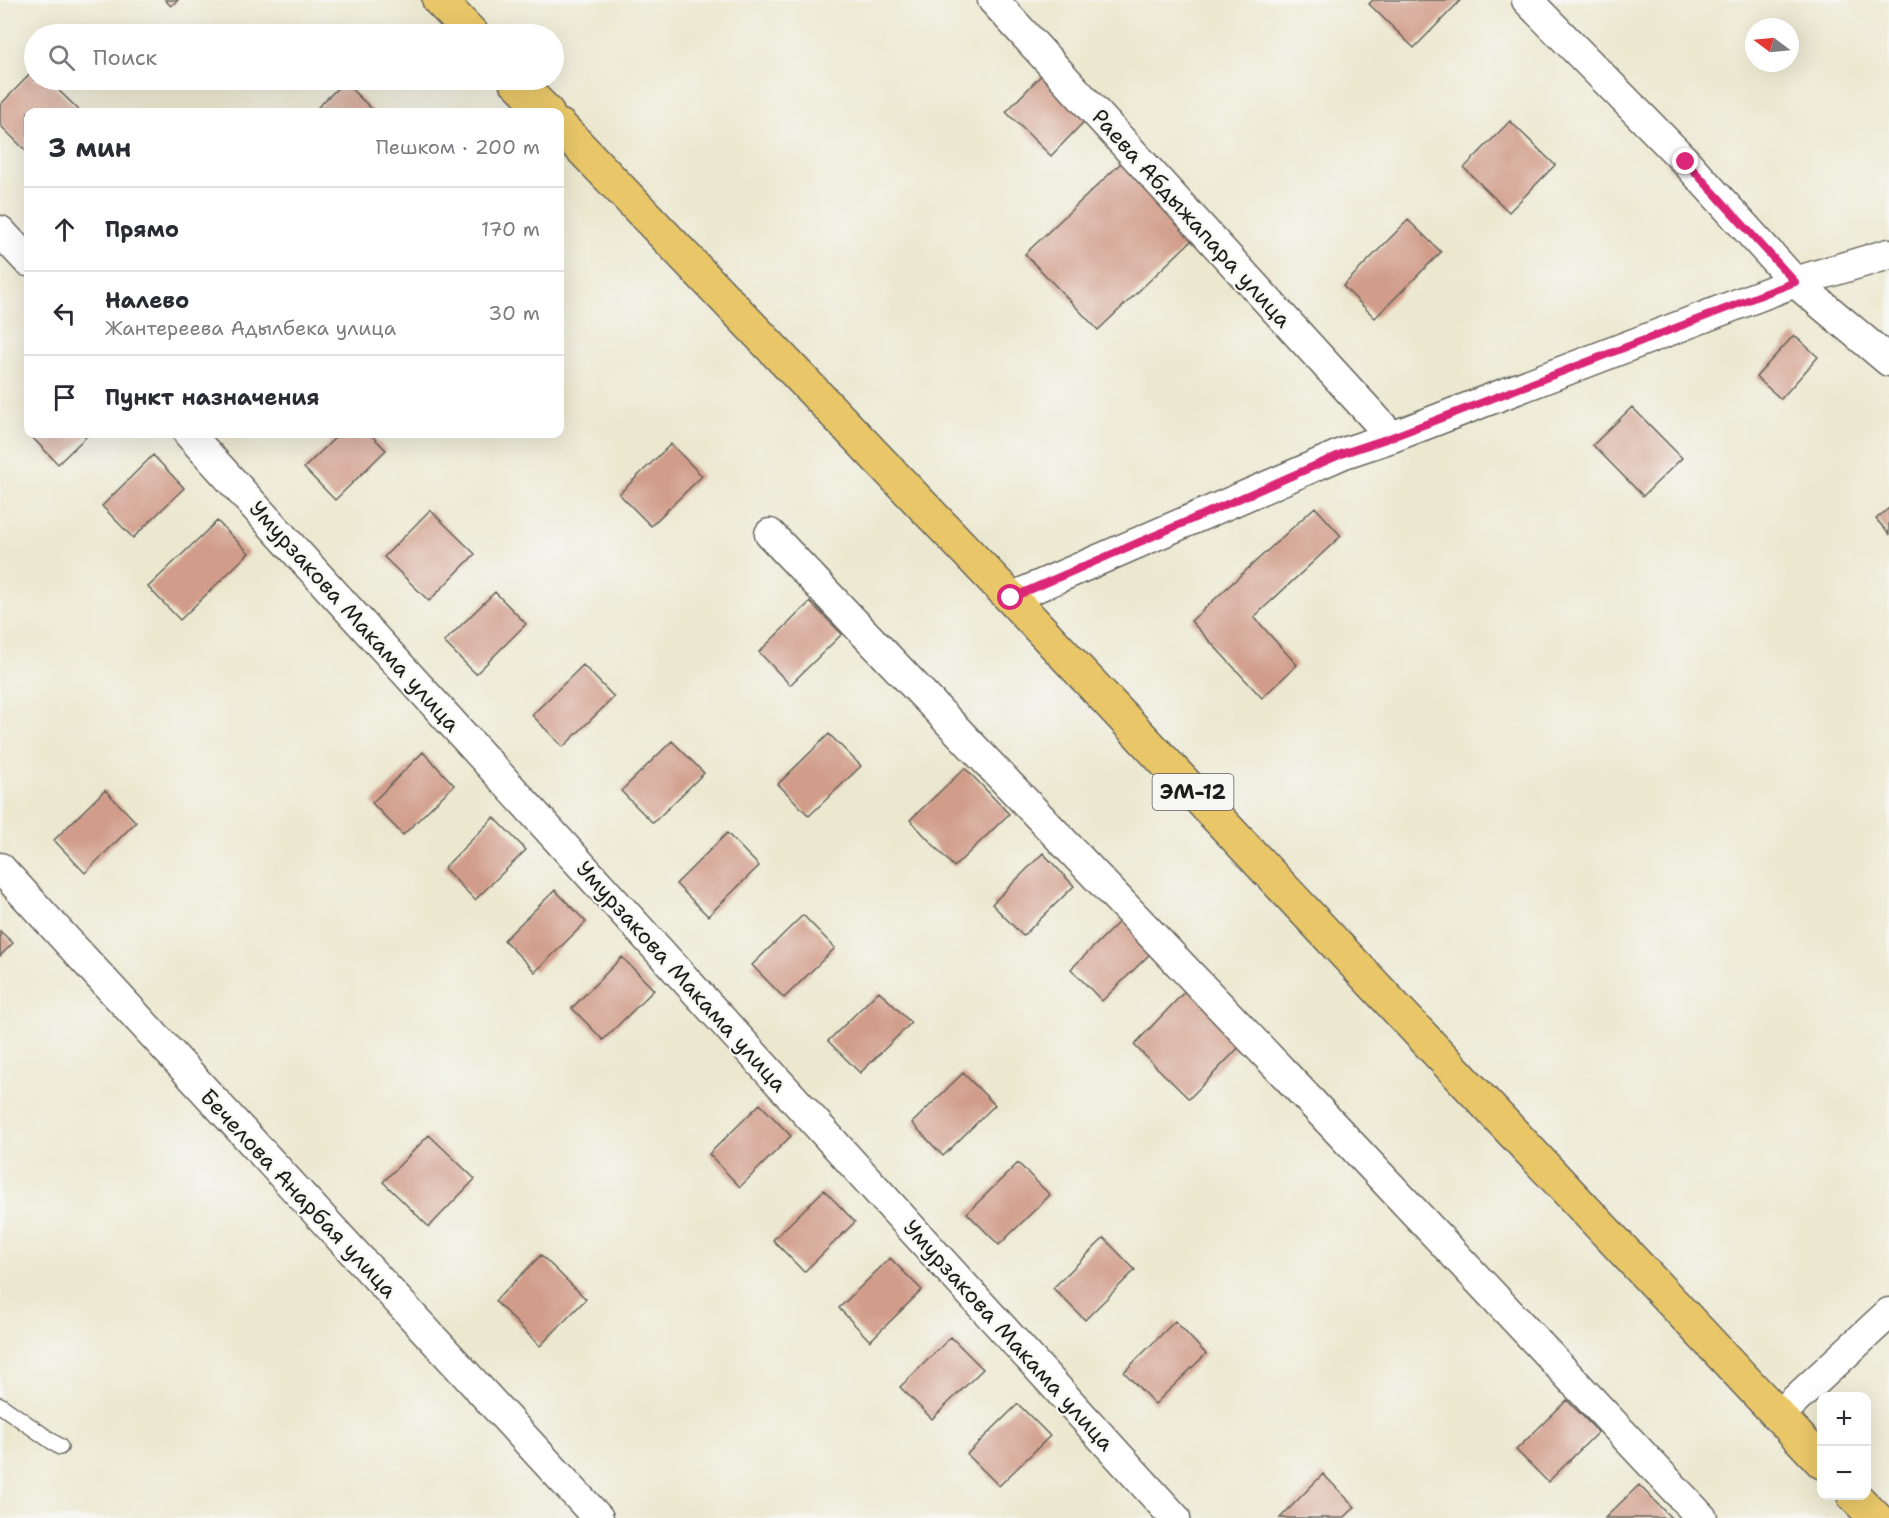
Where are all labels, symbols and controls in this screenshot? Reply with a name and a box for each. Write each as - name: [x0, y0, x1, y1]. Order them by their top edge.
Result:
- north arrow: [1745, 18, 1799, 72]
- search box: [24, 24, 564, 90]
- icon: search: [45, 41, 78, 74]
- text: Поиск: [93, 43, 157, 72]
- street label: Раева Абдыжапара улица: [1086, 103, 1298, 334]
- text: 3 мин: [48, 130, 131, 165]
- text: Пешком · 200 m: [376, 134, 540, 160]
- route end: [1672, 148, 1698, 174]
- icon: ahead: [48, 213, 81, 246]
- text: Прямо: [105, 215, 179, 244]
- text: 170 m: [481, 216, 540, 242]
- text: Налево: [105, 286, 189, 315]
- icon: left: [48, 297, 81, 330]
- text: 30 m: [488, 300, 540, 326]
- text: Жантереева Адылбека улица: [105, 315, 396, 341]
- icon: arrive: [48, 381, 81, 414]
- text: Пункт назначения: [105, 383, 319, 412]
- street label: Умурзакова Макама улица: [243, 494, 467, 738]
- route start: [997, 584, 1023, 610]
- road number: ЭМ-12: [1152, 774, 1234, 810]
- street label: Умурзакова Макама улица: [570, 854, 794, 1098]
- street label: Бечелова Анарбая улица: [194, 1082, 404, 1305]
- street label: Умурзакова Макама улица: [897, 1213, 1121, 1457]
- map controls: [1817, 1392, 1871, 1500]
- button: +: [1817, 1392, 1871, 1446]
- button: −: [1817, 1446, 1871, 1500]

